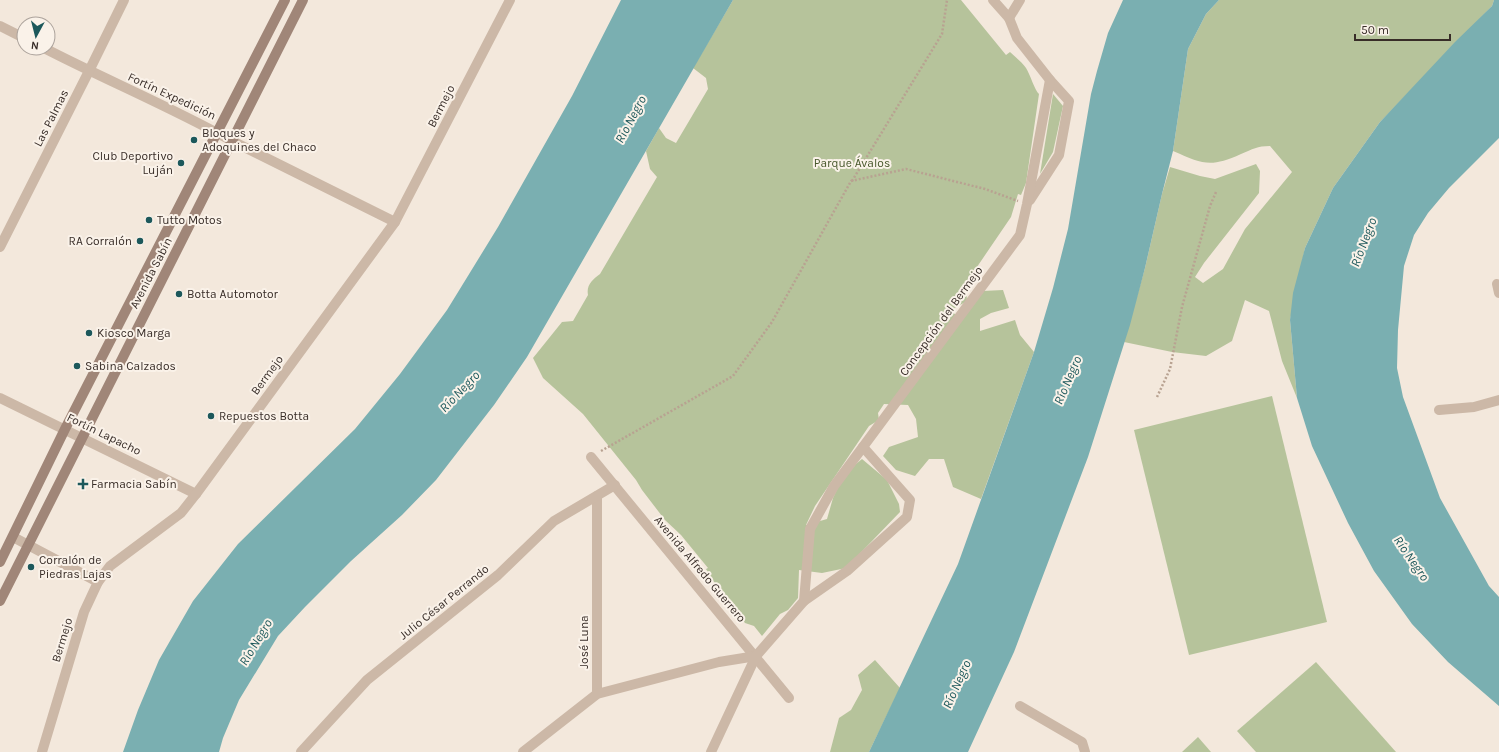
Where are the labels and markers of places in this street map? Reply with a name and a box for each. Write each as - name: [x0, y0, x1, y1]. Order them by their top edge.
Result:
- place label: Bloques y Adoquines del Chaco: [202, 126, 316, 154]
- marker: Bloques y Adoquines del Chaco: [189, 135, 199, 145]
- place label: Club Deportivo Luján: [92, 149, 173, 177]
- marker: Club Deportivo Luján: [176, 158, 186, 168]
- place label: Tutto Motos: [157, 213, 222, 227]
- marker: Tutto Motos: [144, 215, 154, 225]
- place label: RA Corralón: [69, 234, 132, 248]
- marker: RA Corralón: [135, 236, 145, 246]
- place label: Botta Automotor: [187, 287, 279, 301]
- marker: Botta Automotor: [174, 289, 184, 299]
- place label: Kiosco Marga: [97, 326, 171, 340]
- marker: Kiosco Marga: [84, 328, 94, 338]
- place label: Sabina Calzados: [85, 359, 176, 373]
- marker: Sabina Calzados: [72, 361, 82, 371]
- place label: Repuestos Botta: [219, 409, 309, 423]
- marker: Repuestos Botta: [206, 411, 216, 421]
- place label: Farmacia Sabín: [91, 477, 177, 491]
- marker: Farmacia Sabín: [78, 479, 88, 489]
- place label: Corralón de Piedras Lajas: [39, 553, 111, 581]
- marker: Corralón de Piedras Lajas: [26, 562, 36, 572]

